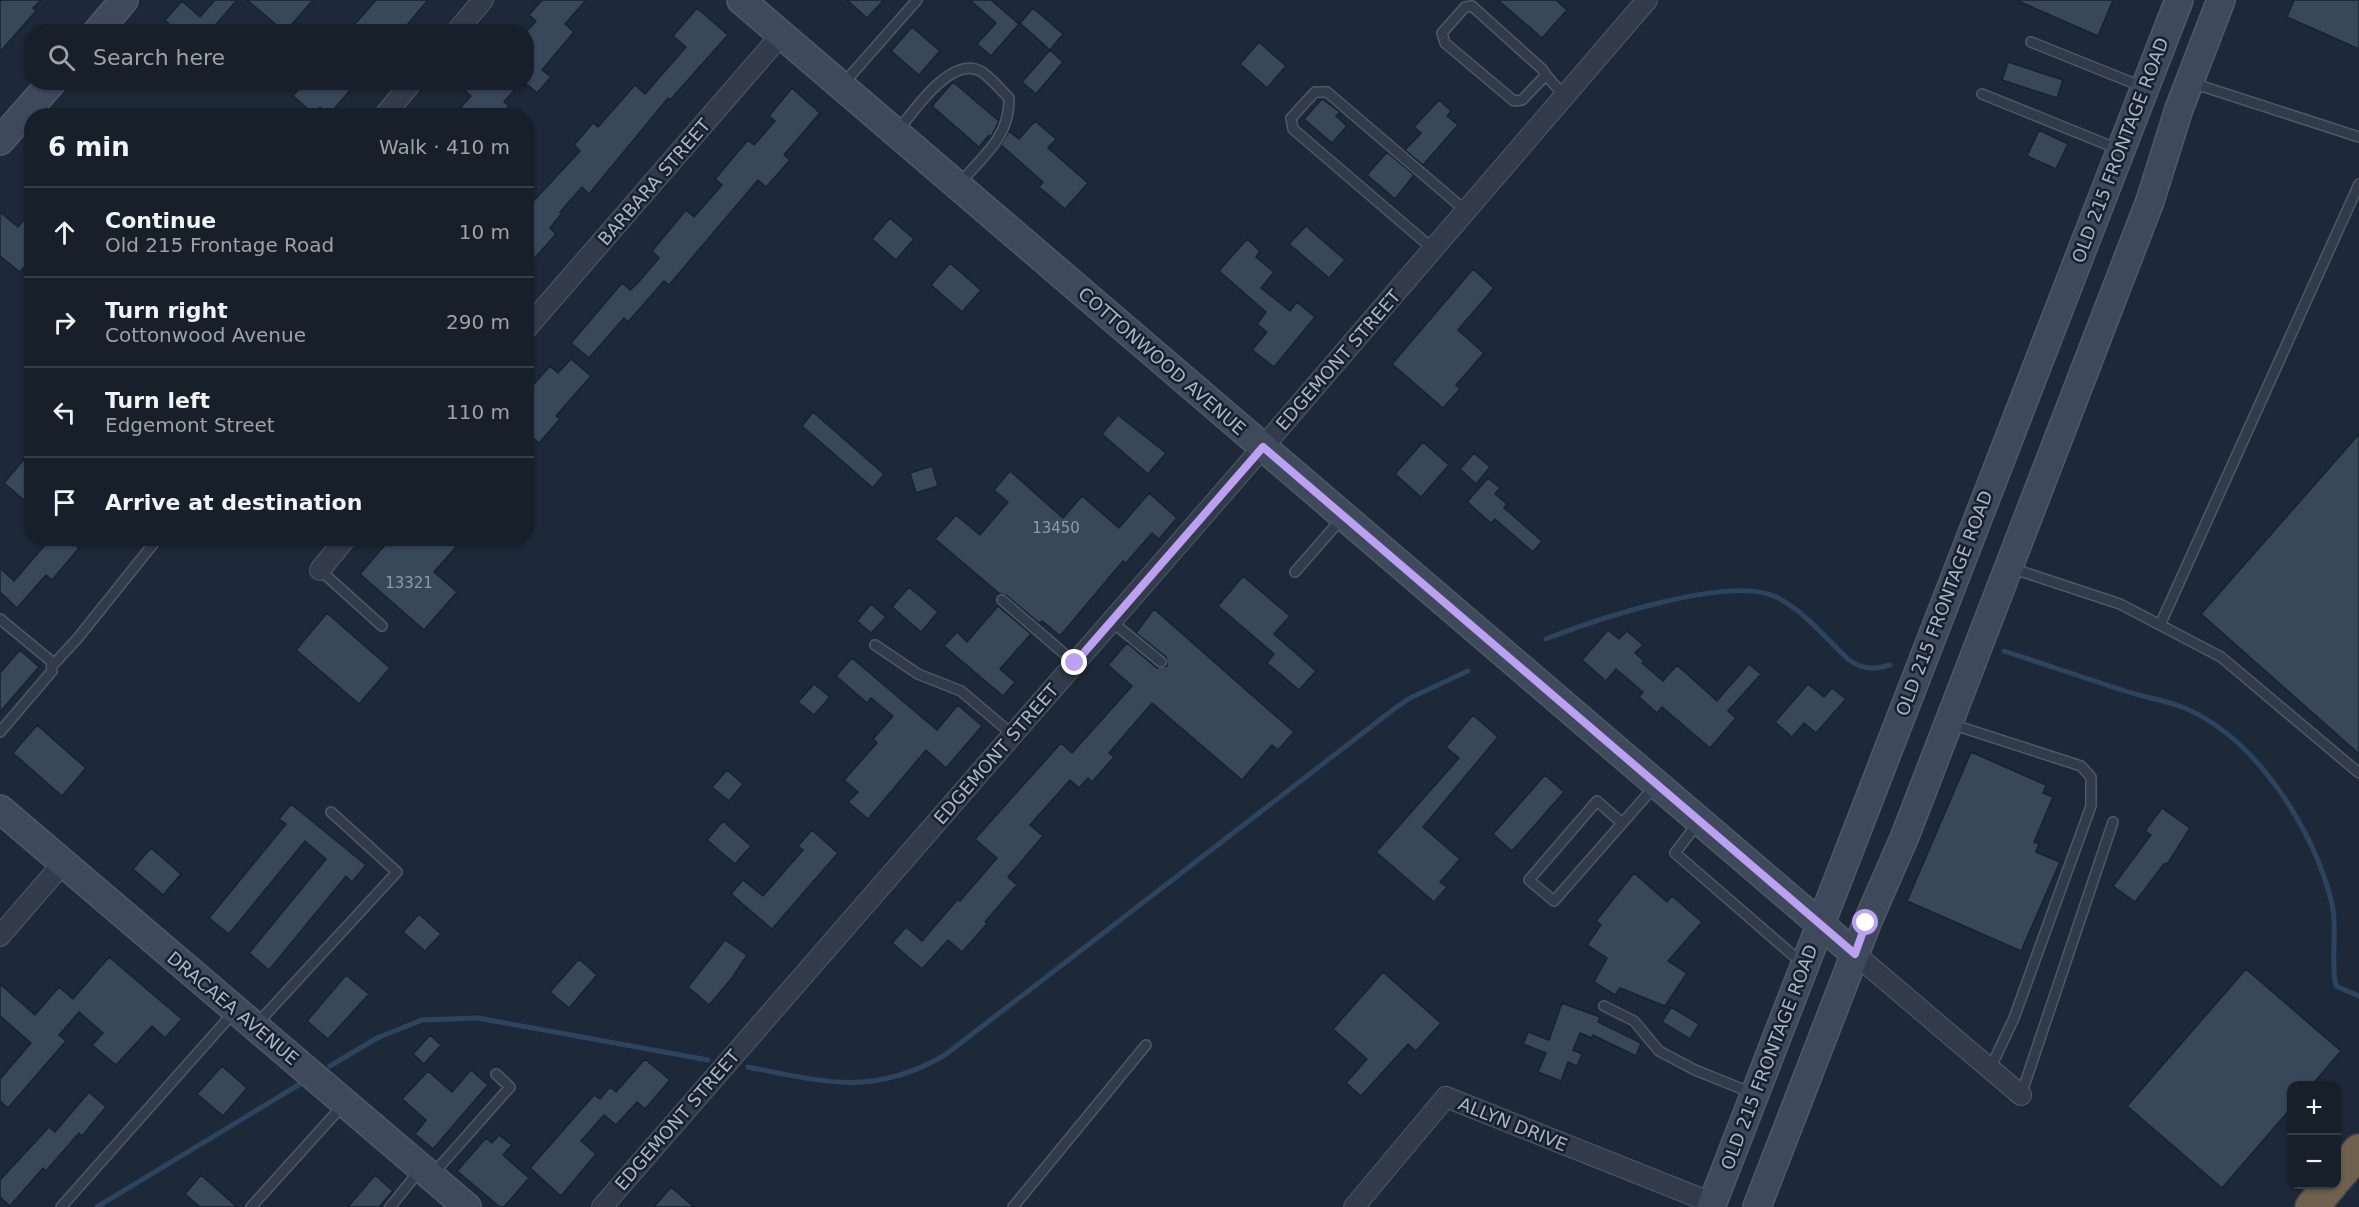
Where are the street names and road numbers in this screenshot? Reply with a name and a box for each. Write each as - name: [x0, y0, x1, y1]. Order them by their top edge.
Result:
- street label: OLD 215 FRONTAGE ROAD: [2067, 34, 2173, 266]
- street label: BARBARA STREET: [593, 114, 715, 249]
- street label: COTTONWOOD AVENUE: [1074, 283, 1250, 439]
- street label: EDGEMONT STREET: [1271, 285, 1405, 434]
- street label: OLD 215 FRONTAGE ROAD: [1891, 487, 1997, 719]
- street label: EDGEMONT STREET: [929, 679, 1063, 828]
- street label: OLD 215 FRONTAGE ROAD: [1716, 941, 1822, 1173]
- street label: DRACAEA AVENUE: [163, 947, 303, 1069]
- street label: EDGEMONT STREET: [610, 1045, 744, 1194]
- street label: ALLYN DRIVE: [1456, 1093, 1570, 1155]

